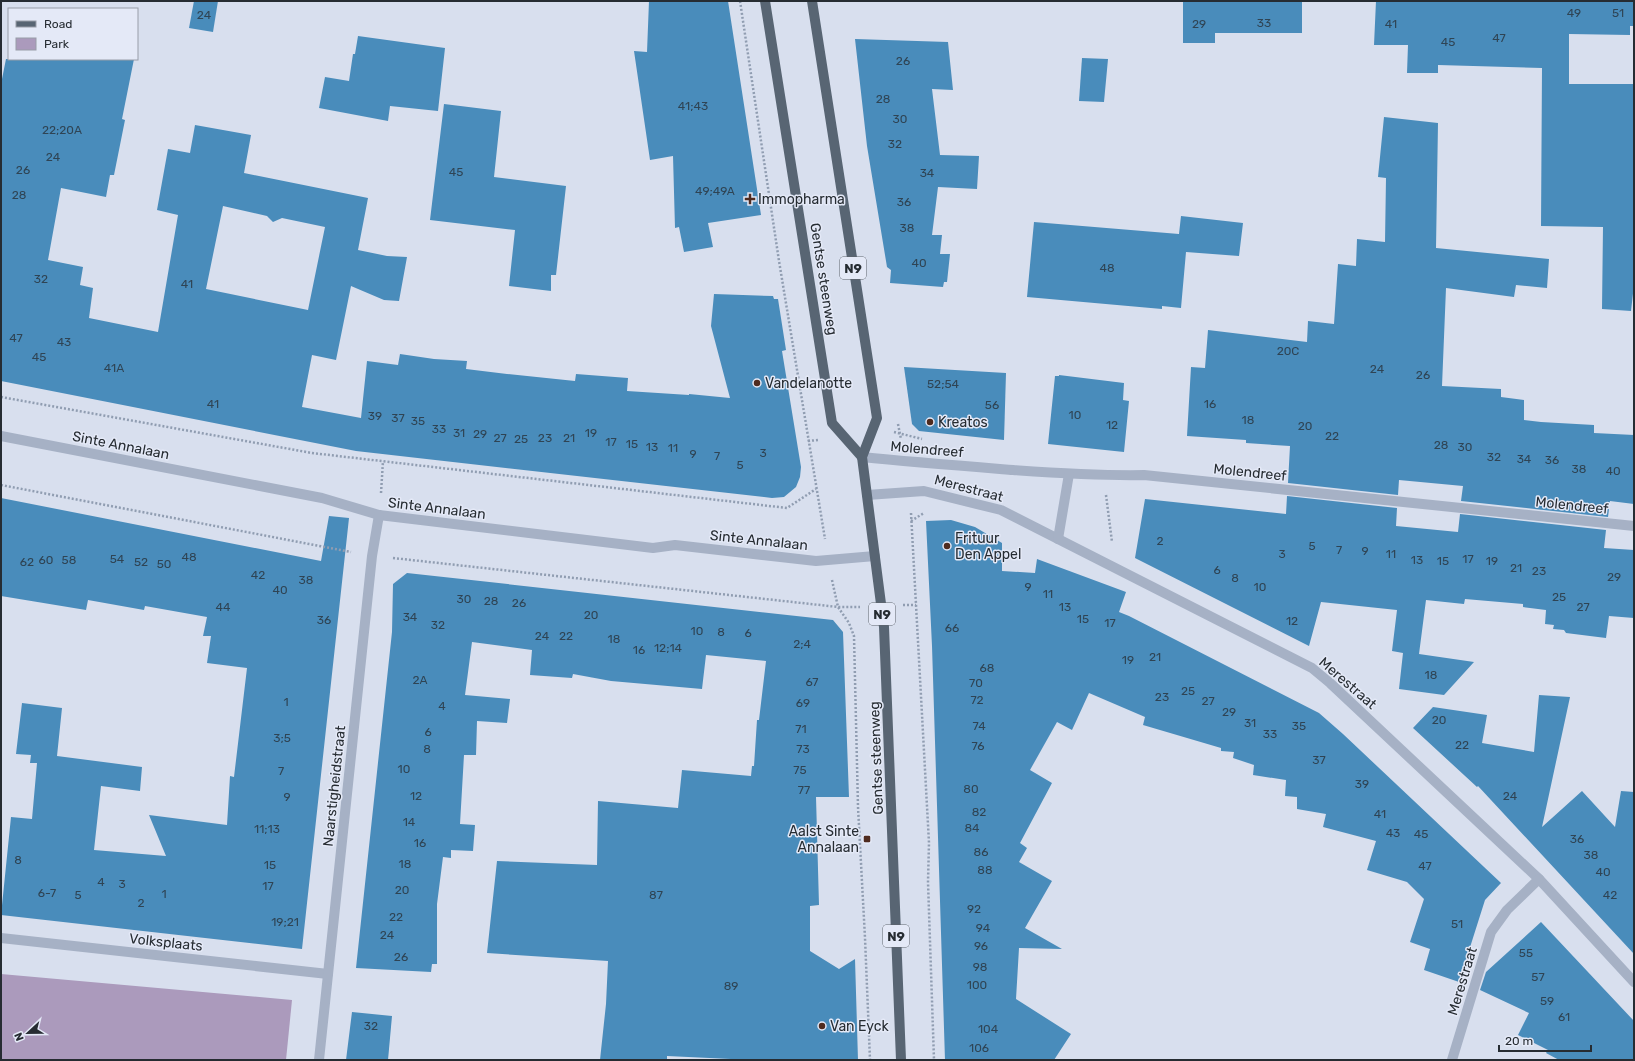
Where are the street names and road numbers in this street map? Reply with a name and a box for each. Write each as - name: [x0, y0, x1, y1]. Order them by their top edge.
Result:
- street label: Gentse steenweg: [806, 222, 841, 336]
- road number: N9: [840, 257, 866, 279]
- street label: Sinte Annalaan: [71, 428, 171, 463]
- street label: Molendreef: [890, 438, 965, 461]
- street label: Molendreef: [1213, 460, 1288, 485]
- street label: Merestraat: [933, 471, 1006, 506]
- street label: Molendreef: [1535, 493, 1610, 518]
- street label: Sinte Annalaan: [387, 494, 487, 523]
- street label: Sinte Annalaan: [709, 527, 809, 554]
- road number: N9: [869, 603, 895, 625]
- street label: Merestraat: [1315, 654, 1380, 713]
- street label: Gentse steenweg: [866, 701, 887, 815]
- street label: Naarstigheidstraat: [320, 724, 349, 847]
- road number: N9: [883, 925, 909, 947]
- street label: Volksplaats: [128, 930, 204, 955]
- street label: Merestraat: [1444, 944, 1481, 1017]

